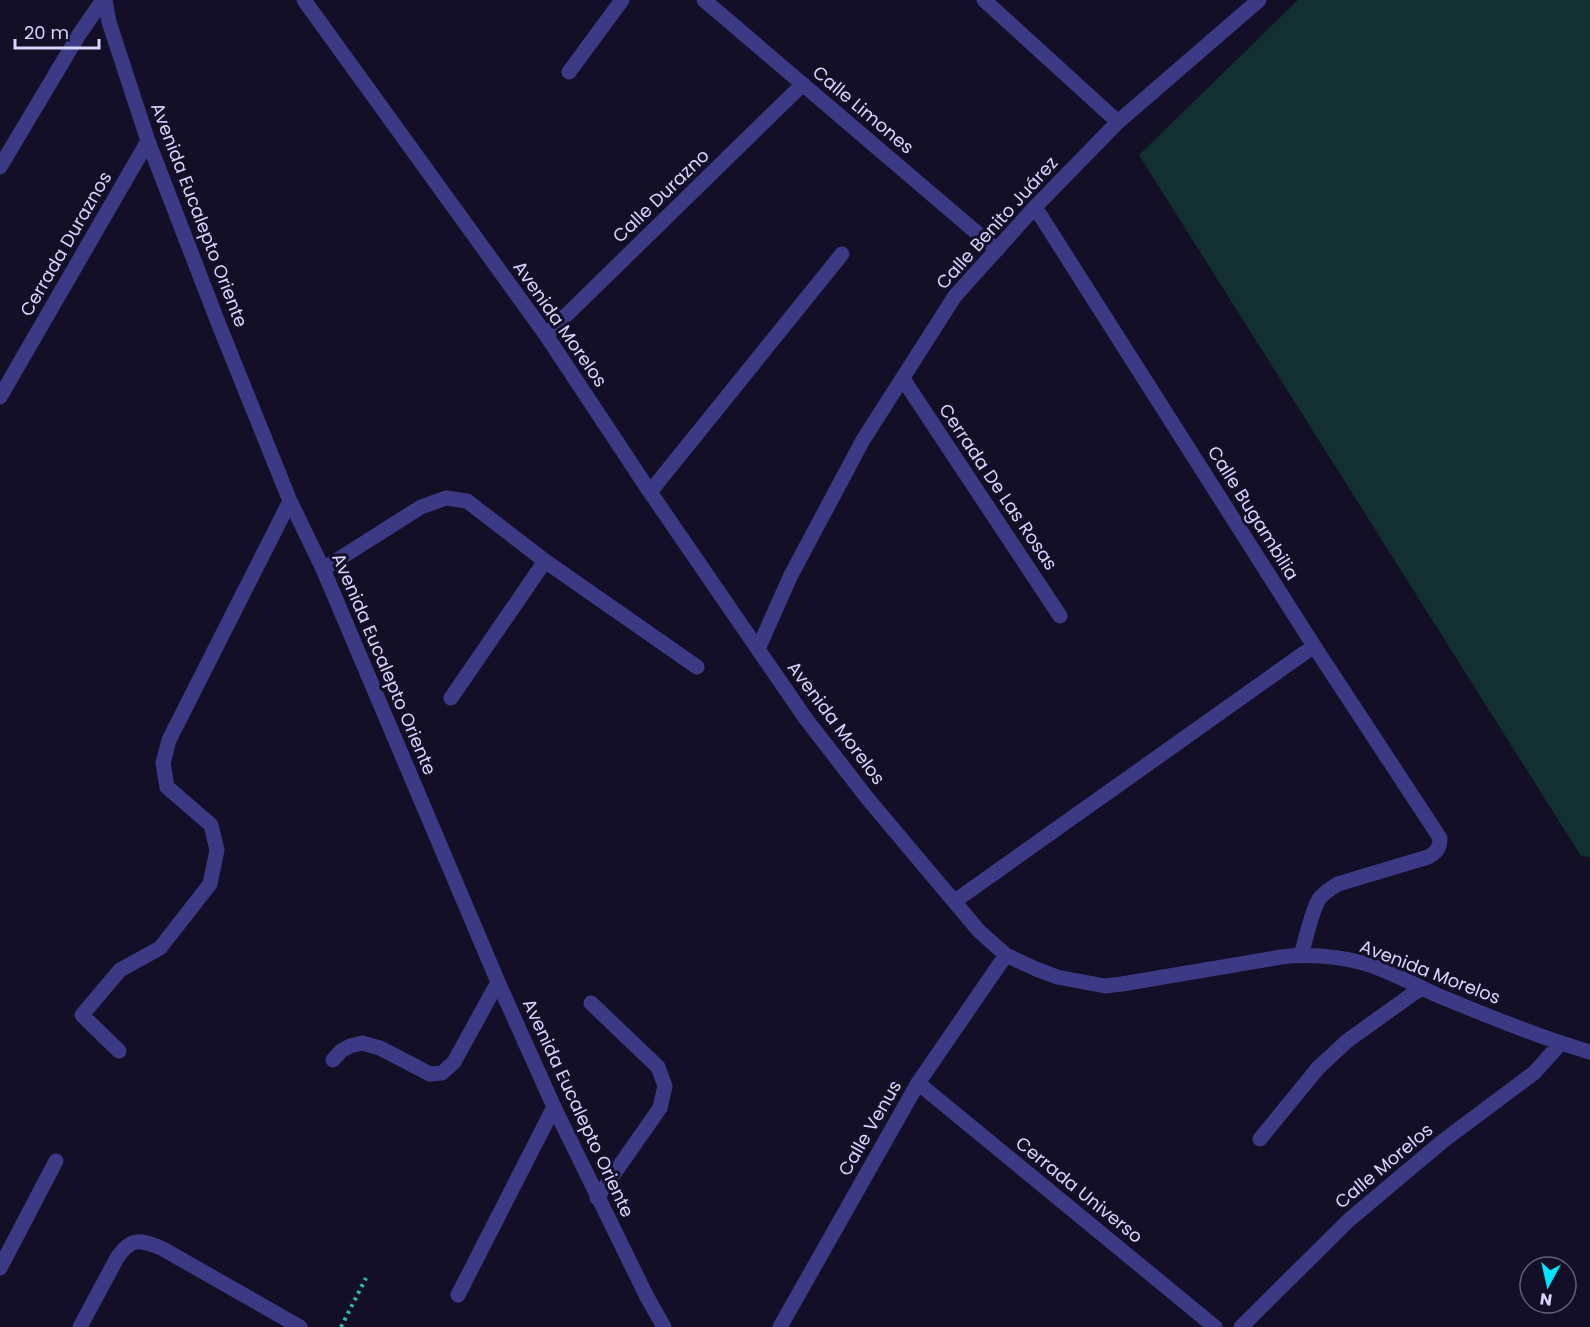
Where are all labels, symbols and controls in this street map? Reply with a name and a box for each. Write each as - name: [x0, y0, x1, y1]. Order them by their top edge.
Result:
- scale bar: [15, 12, 99, 50]
- text: 20 m: [24, 20, 69, 45]
- street label: Calle Limones: [807, 60, 919, 159]
- street label: Avenida Eucalepto Oriente: [145, 99, 254, 331]
- street label: Calle Durazno: [607, 143, 714, 248]
- street label: Calle Benito Juárez: [930, 151, 1063, 295]
- street label: Cerrada Duraznos: [14, 167, 117, 321]
- street label: Avenida Morelos: [508, 256, 613, 392]
- street label: Cerrada De Las Rosas: [933, 398, 1064, 575]
- street label: Calle Bugambilia: [1202, 441, 1305, 585]
- street label: Avenida Eucalepto Oriente: [326, 549, 443, 779]
- street label: Avenida Morelos: [782, 656, 891, 790]
- street label: Avenida Morelos: [1356, 933, 1504, 1010]
- street label: Avenida Eucalepto Oriente: [517, 994, 640, 1221]
- street label: Calle Venus: [832, 1075, 907, 1180]
- street label: Calle Morelos: [1329, 1117, 1438, 1214]
- street label: Cerrada Universo: [1011, 1131, 1148, 1249]
- north arrow: [1518, 1255, 1578, 1315]
- text: N: [1538, 1287, 1554, 1312]

